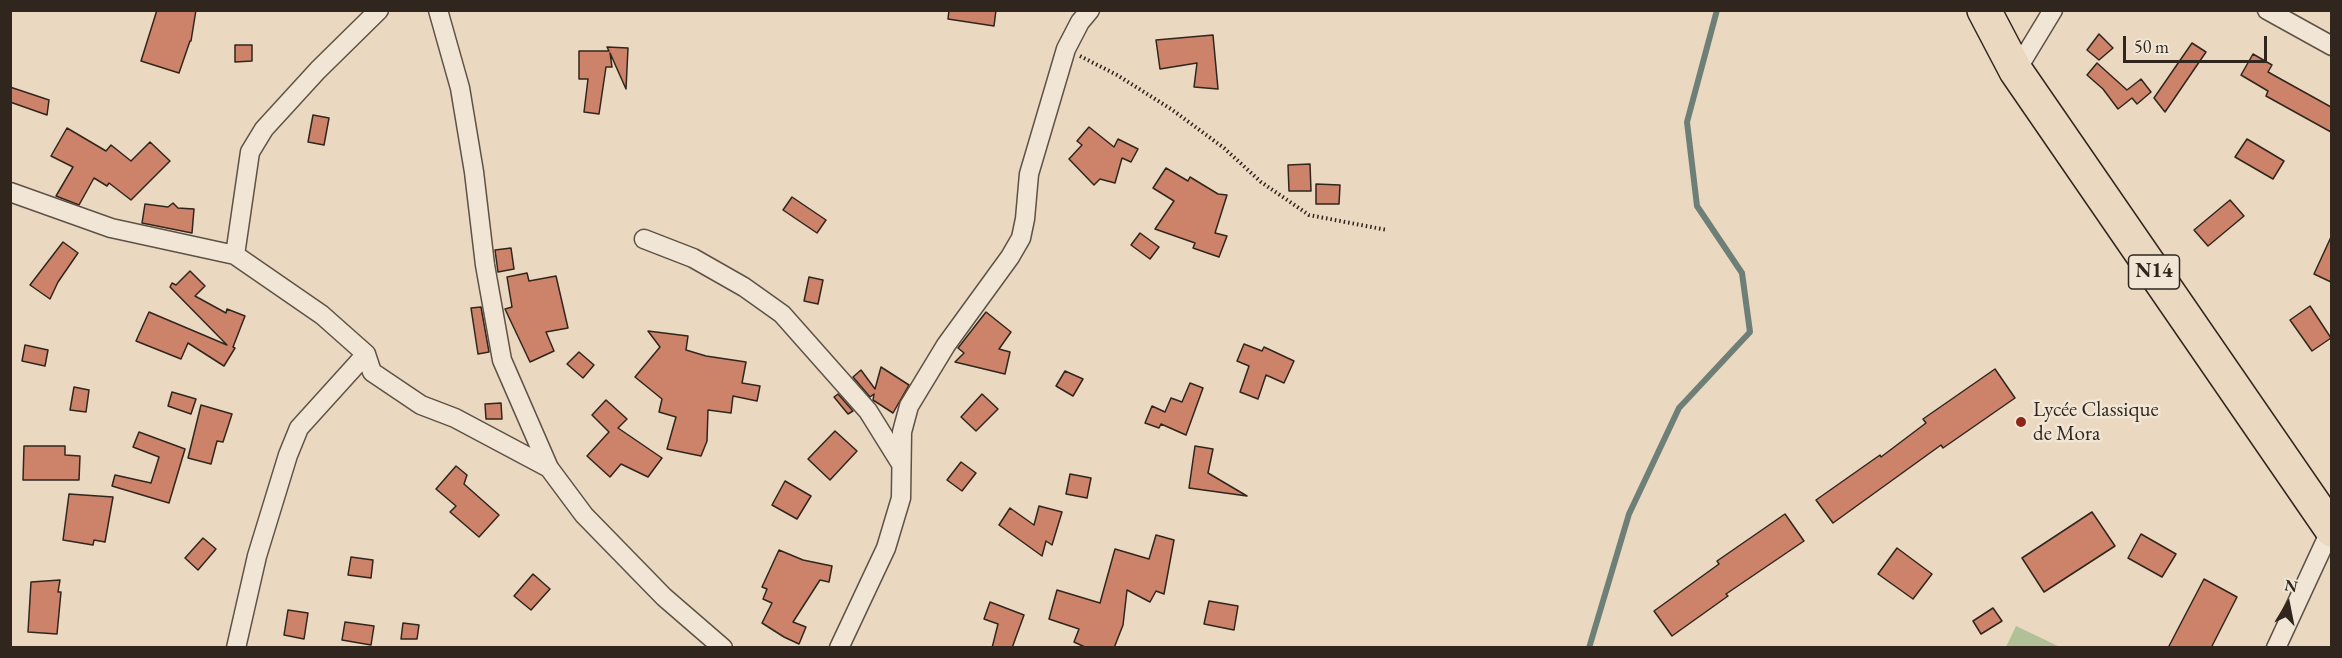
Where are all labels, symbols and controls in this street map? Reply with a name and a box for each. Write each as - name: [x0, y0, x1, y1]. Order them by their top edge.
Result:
- scale bar: [2126, 24, 2270, 62]
- text: 50 m: [2134, 35, 2169, 58]
- road number: N14: [2128, 255, 2180, 289]
- place label: Lycée Classique de Mora: [2033, 397, 2159, 447]
- marker: Lycée Classique de Mora: [2014, 415, 2028, 429]
- north arrow: [2258, 574, 2318, 634]
- text: N: [2283, 574, 2299, 597]

